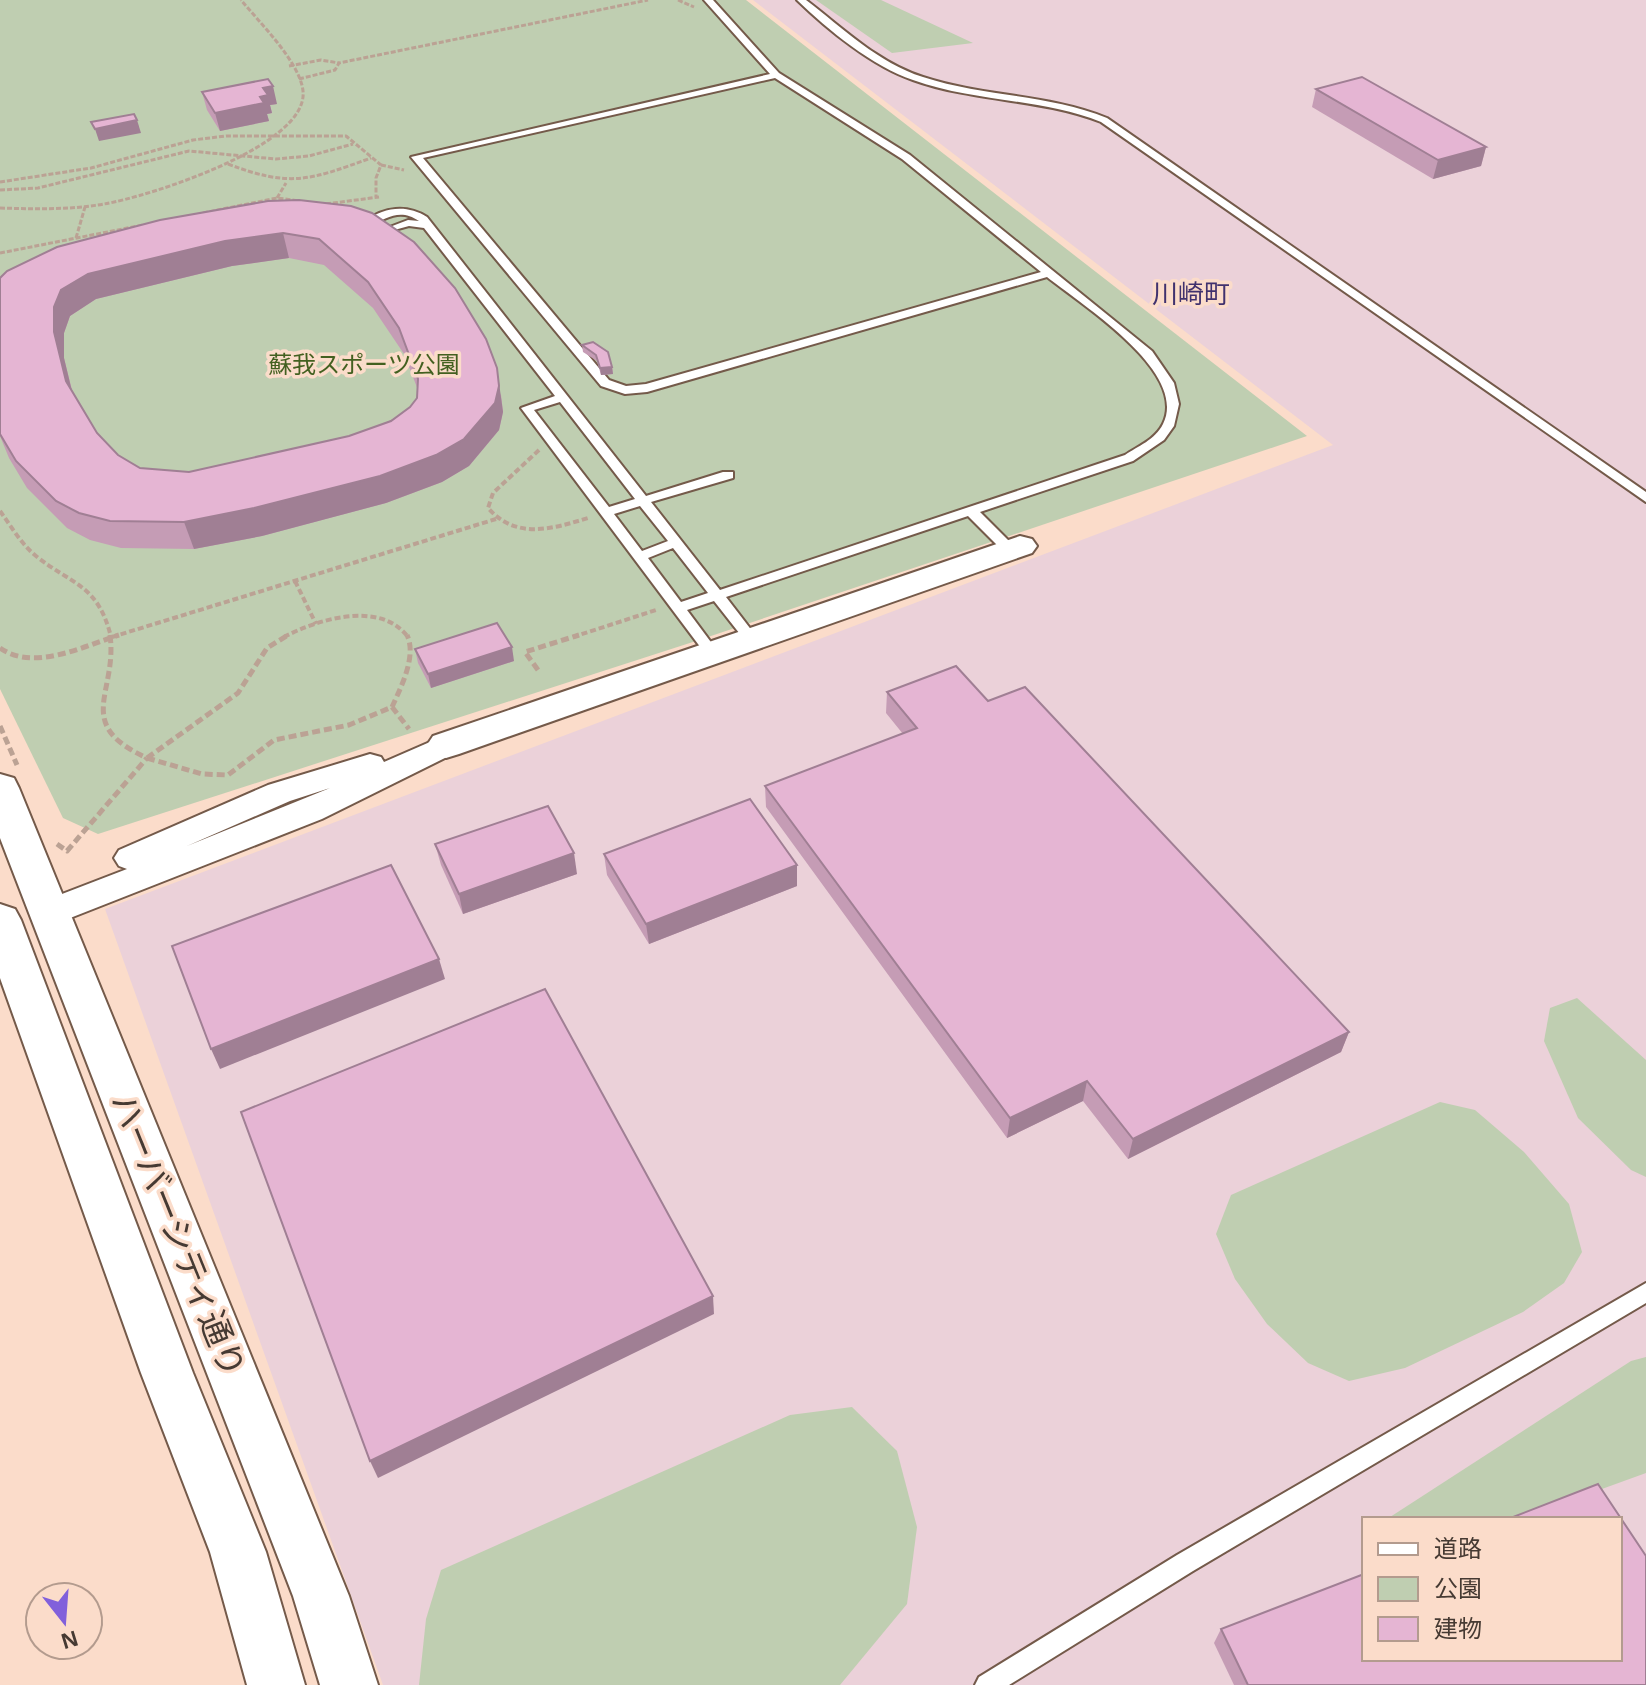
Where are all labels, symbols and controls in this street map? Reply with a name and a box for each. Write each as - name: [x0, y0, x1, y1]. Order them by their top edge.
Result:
- district label: 川崎町: [1152, 279, 1230, 309]
- park label: 蘇我スポーツ公園: [268, 351, 460, 378]
- street label: ハーバーシティ通り: [104, 1087, 252, 1383]
- legend: [1362, 1517, 1622, 1661]
- text: 道路: [1434, 1535, 1482, 1562]
- text: 公園: [1434, 1575, 1482, 1602]
- north arrow: [24, 1581, 104, 1661]
- text: 建物: [1434, 1615, 1482, 1642]
- text: N: [58, 1625, 81, 1654]

